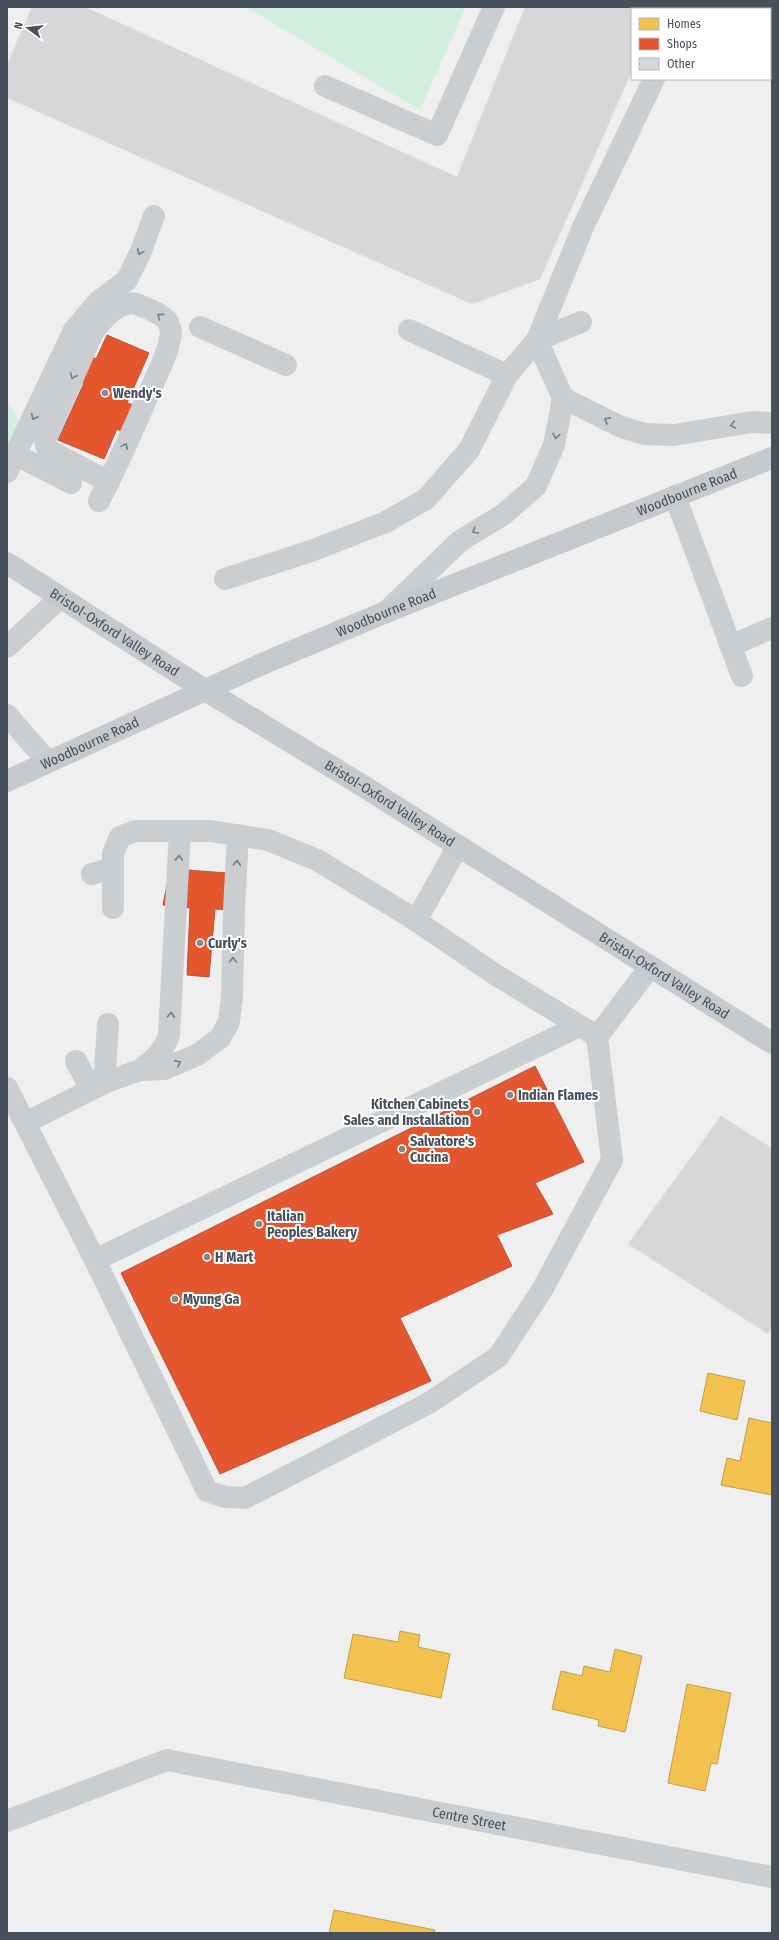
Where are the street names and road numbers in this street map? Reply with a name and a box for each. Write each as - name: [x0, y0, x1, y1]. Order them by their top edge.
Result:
- street label: Woodbourne Road: [634, 464, 739, 520]
- street label: Bristol-Oxford Valley Road: [47, 584, 183, 680]
- street label: Woodbourne Road: [334, 584, 439, 640]
- street label: Woodbourne Road: [38, 713, 142, 773]
- street label: Bristol-Oxford Valley Road: [322, 756, 458, 850]
- street label: Bristol-Oxford Valley Road: [596, 928, 733, 1023]
- street label: Centre Street: [431, 1803, 508, 1834]

